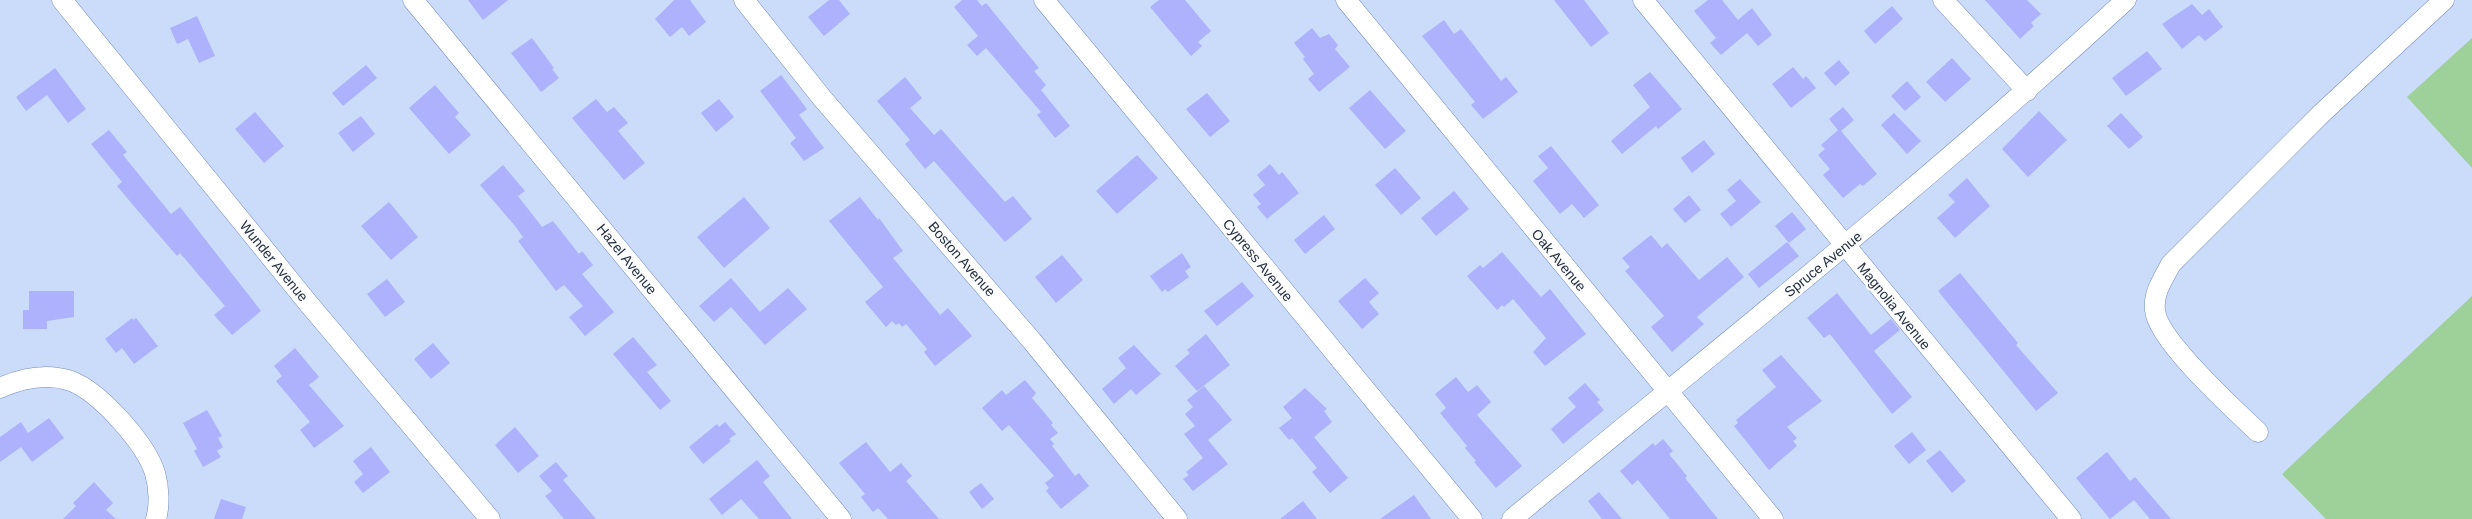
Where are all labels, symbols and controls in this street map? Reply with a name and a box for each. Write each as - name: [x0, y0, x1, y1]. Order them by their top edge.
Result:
- street label: Cypress Avenue: [1220, 215, 1296, 305]
- street label: Wunder Avenue: [237, 217, 312, 305]
- street label: Boston Avenue: [925, 218, 999, 300]
- street label: Hazel Avenue: [594, 220, 660, 298]
- street label: Oak Avenue: [1528, 226, 1590, 294]
- street label: Spruce Avenue: [1781, 228, 1865, 300]
- street label: Magnolia Avenue: [1854, 259, 1934, 353]

